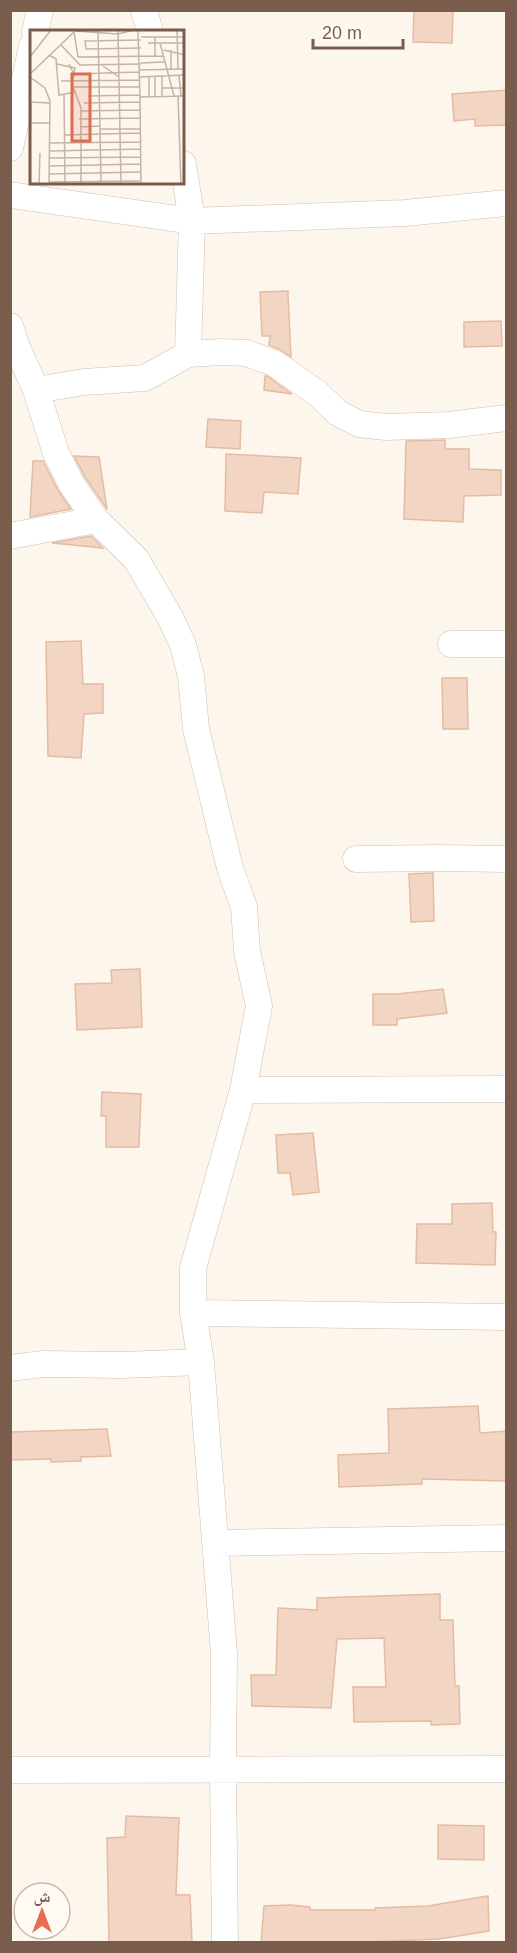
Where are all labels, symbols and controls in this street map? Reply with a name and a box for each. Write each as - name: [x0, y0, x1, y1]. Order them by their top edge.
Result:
- scale bar: [313, 12, 403, 50]
- text: 20 m: [322, 23, 362, 43]
- inset map: [30, 30, 184, 184]
- north arrow: [12, 1881, 72, 1941]
- text: ش: [34, 1888, 51, 1906]

